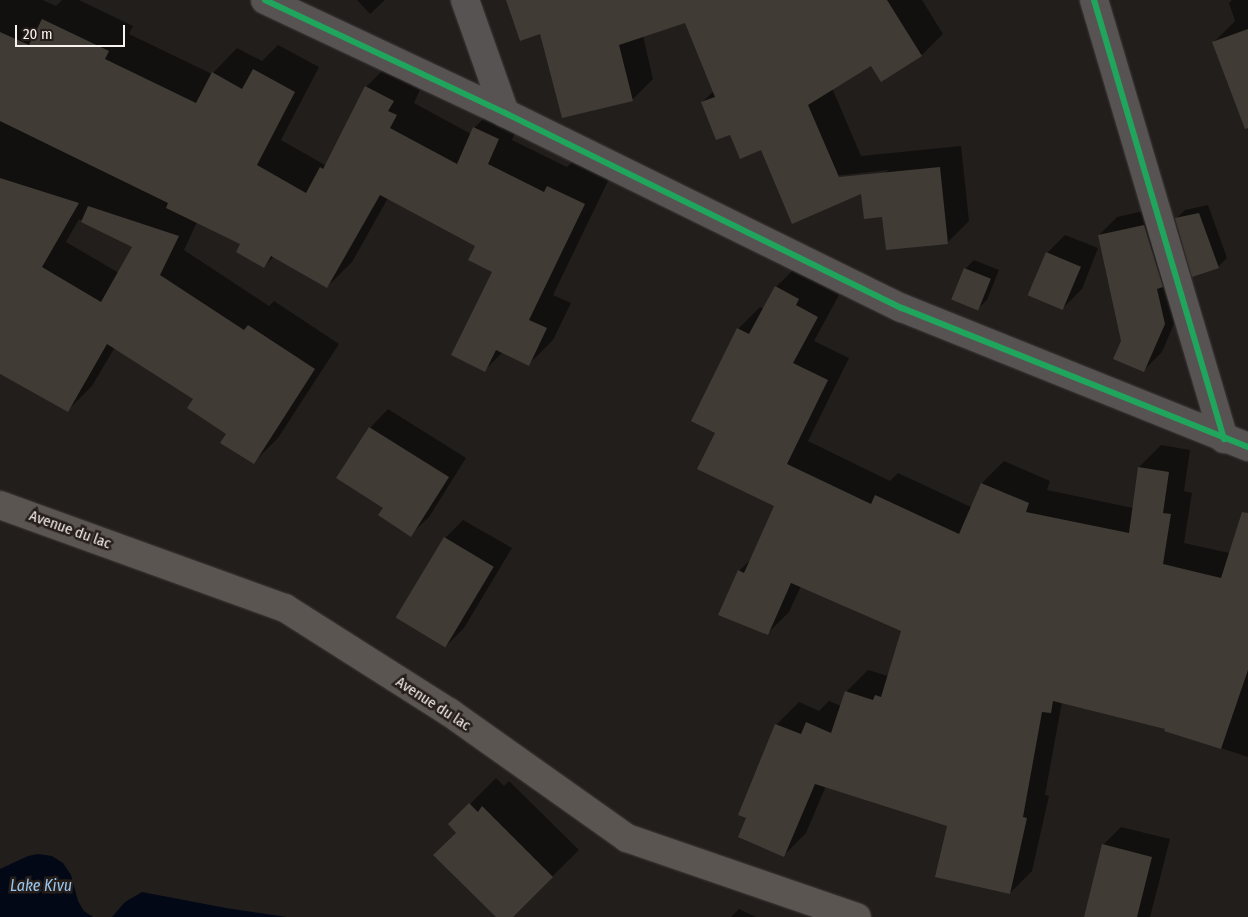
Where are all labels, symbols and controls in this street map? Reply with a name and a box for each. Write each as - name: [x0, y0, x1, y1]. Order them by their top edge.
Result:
- scale bar: [18, 15, 128, 47]
- text: 20 m: [23, 25, 53, 43]
- street label: Avenue du lac: [27, 507, 113, 553]
- street label: Avenue du lac: [392, 673, 474, 735]
- water label: Lake Kivu: [10, 876, 72, 896]

